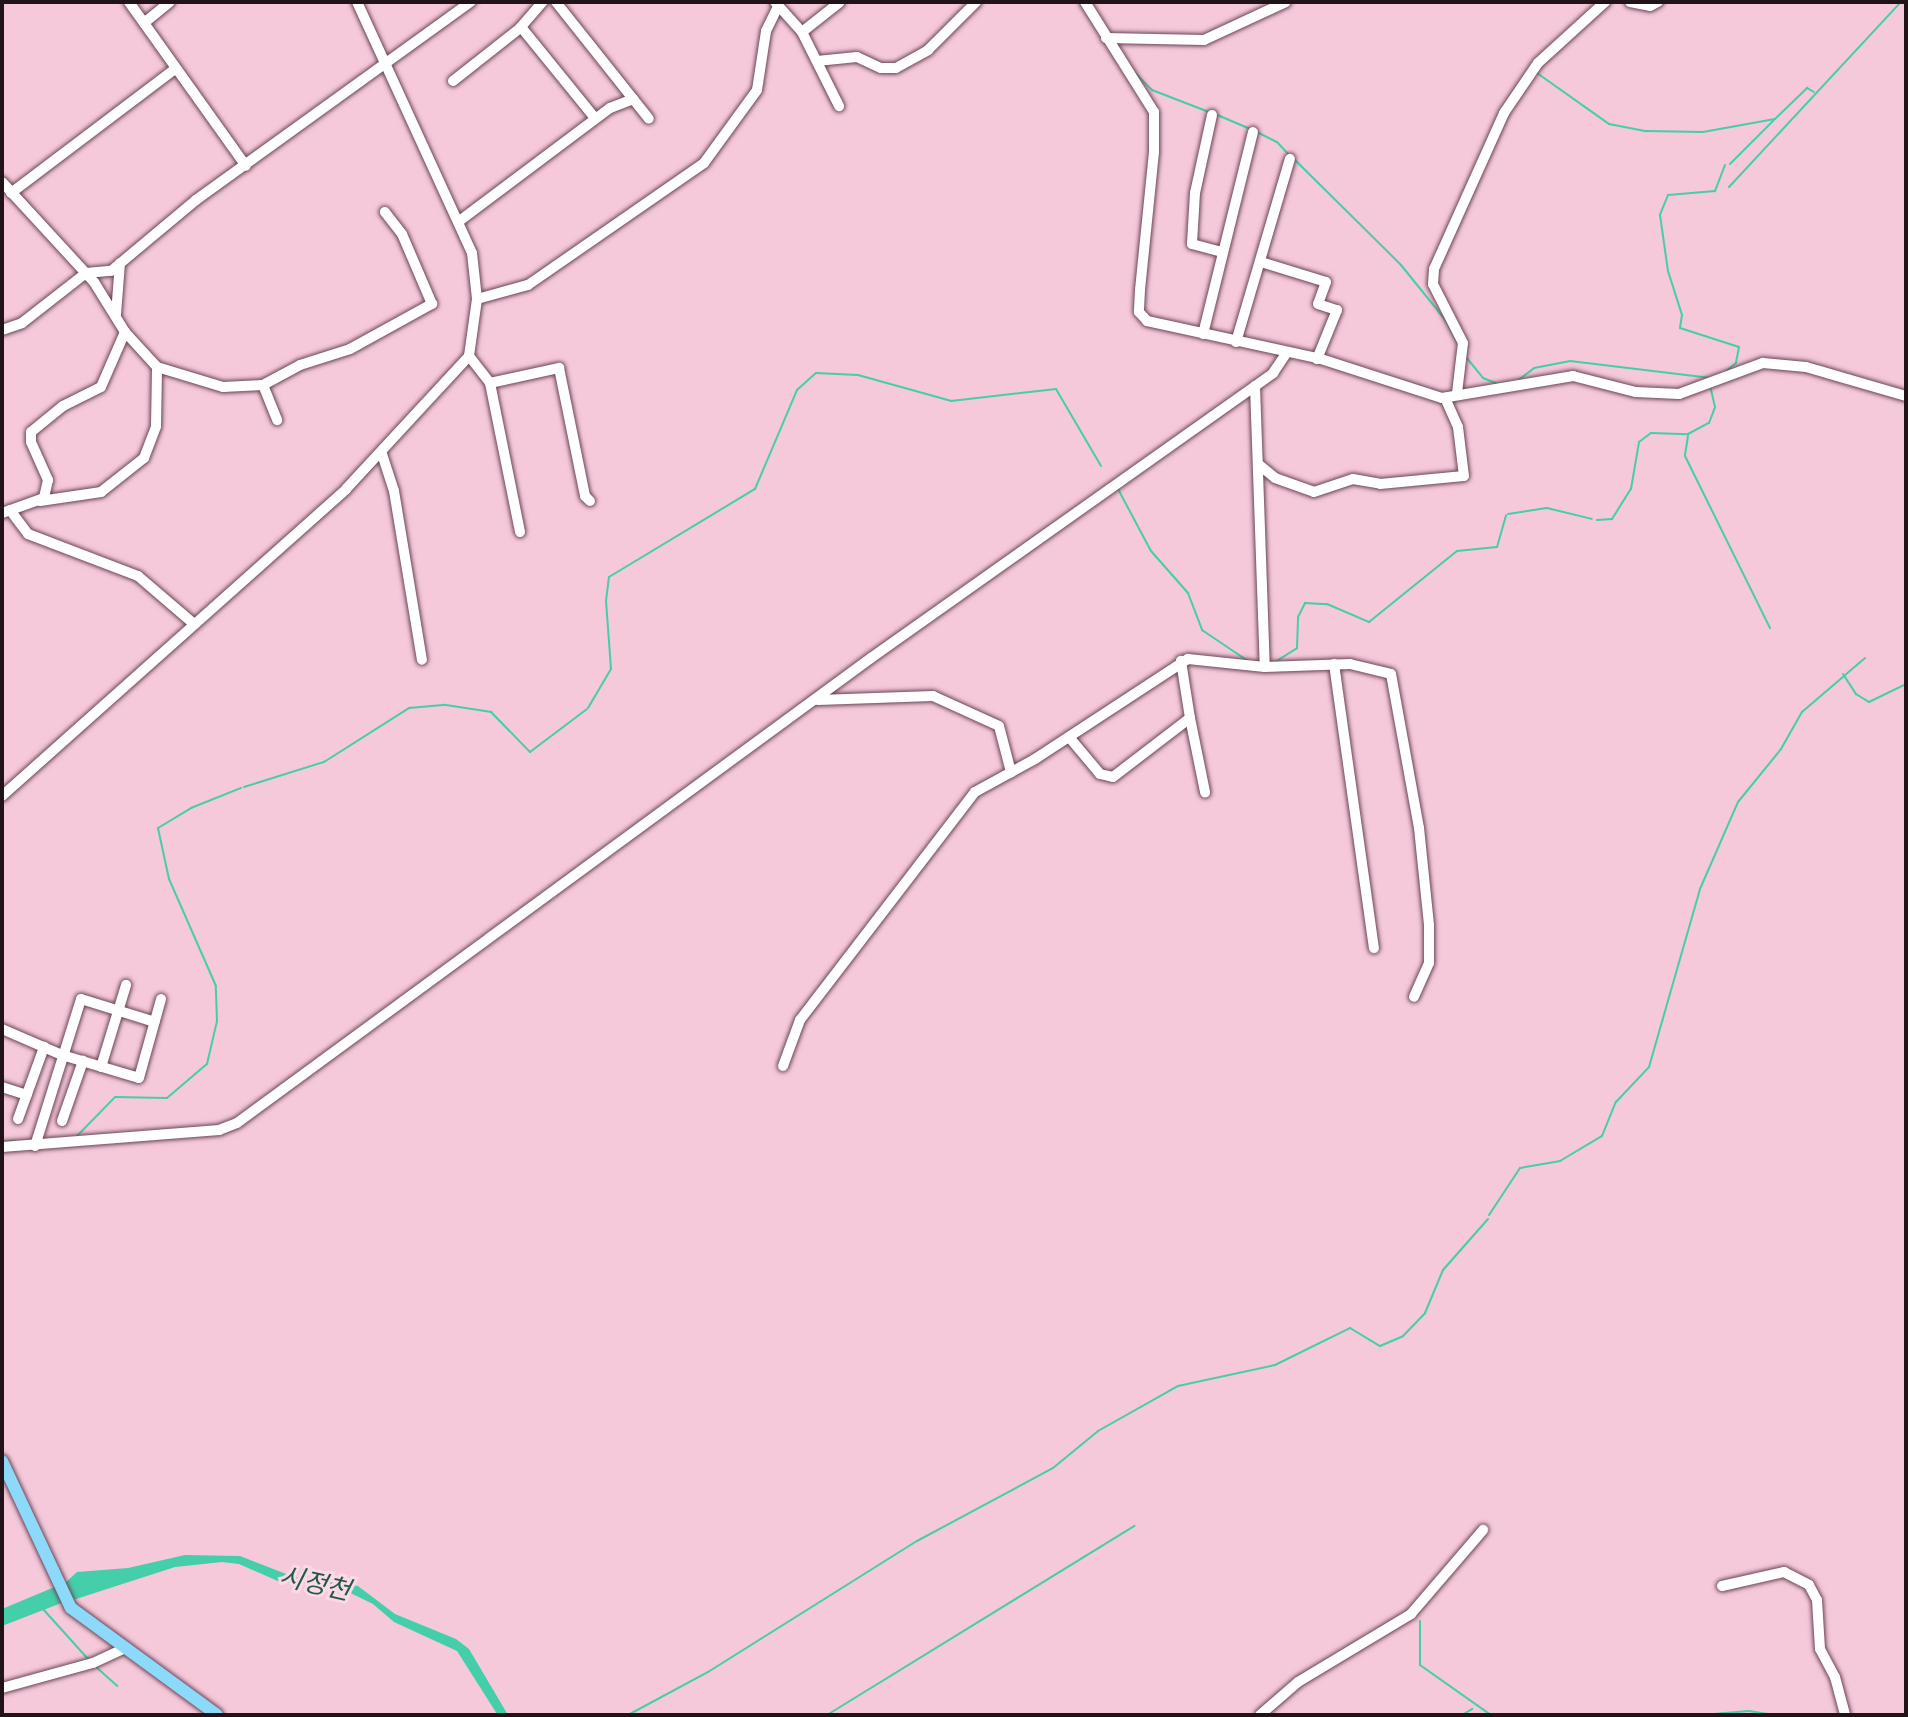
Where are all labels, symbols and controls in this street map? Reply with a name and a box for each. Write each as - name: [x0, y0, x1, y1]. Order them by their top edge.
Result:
- water label: 시정천: [277, 1560, 353, 1606]

